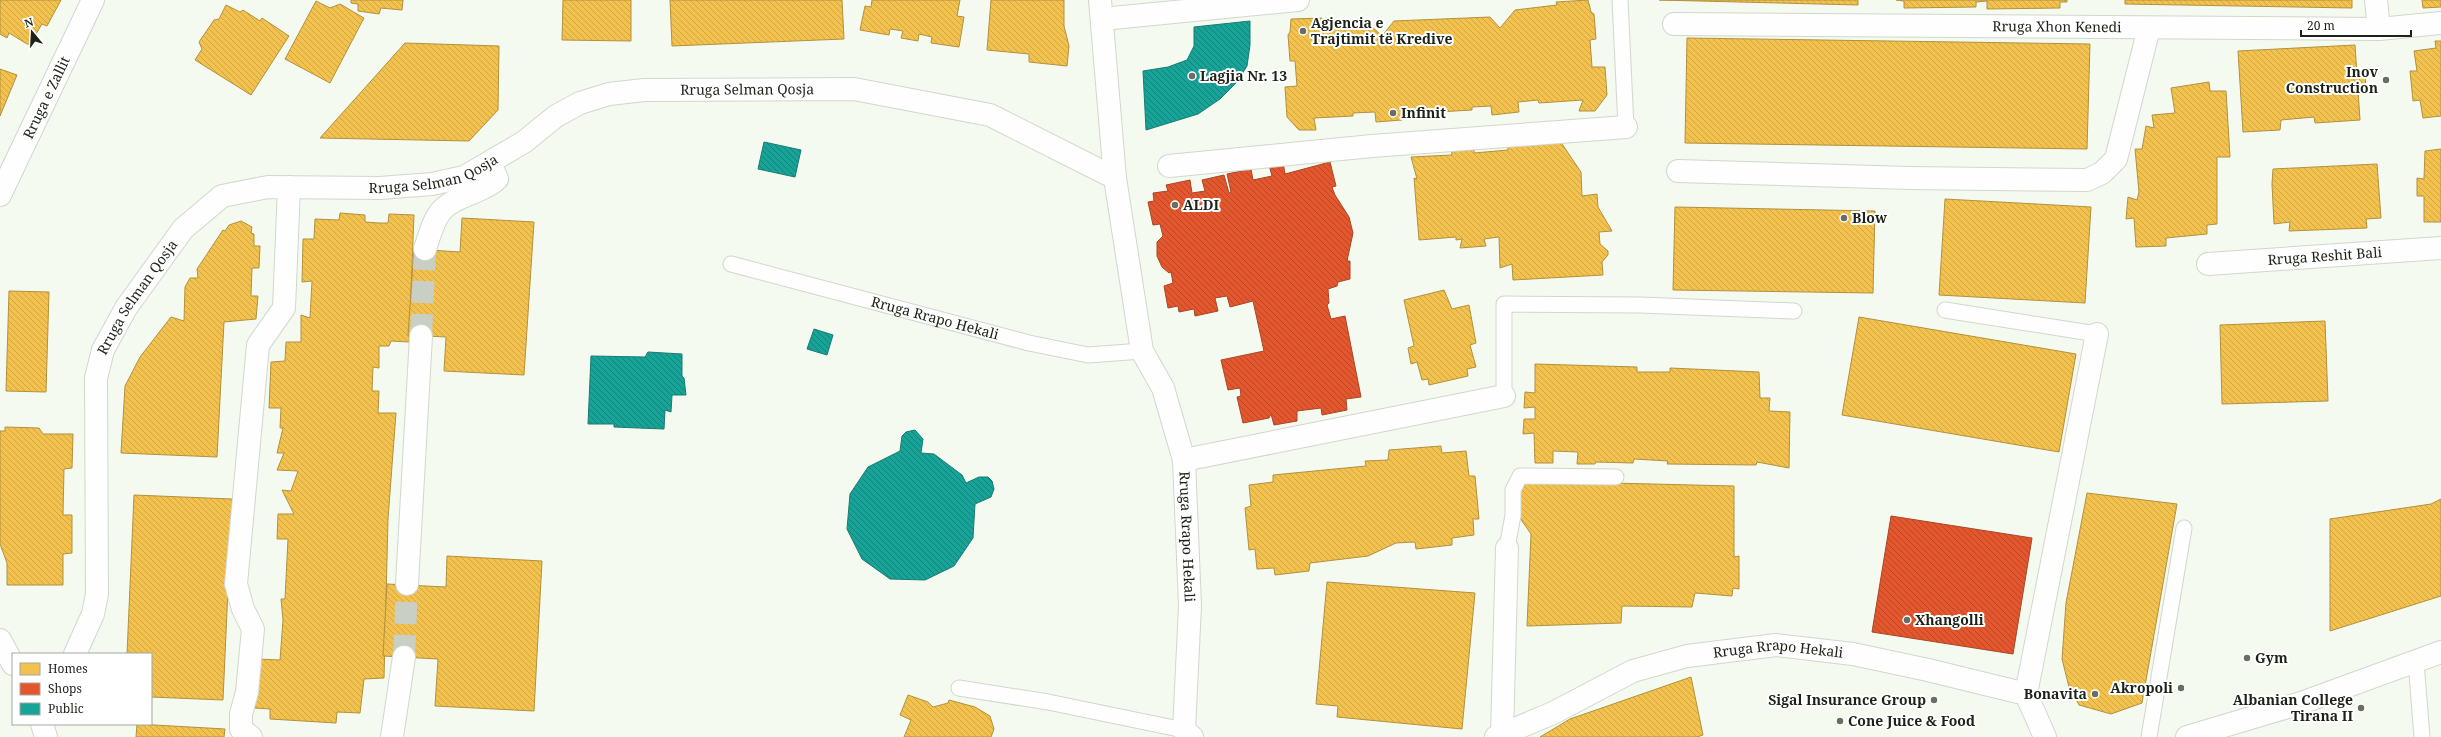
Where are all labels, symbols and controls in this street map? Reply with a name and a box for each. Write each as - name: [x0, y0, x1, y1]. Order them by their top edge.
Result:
- north arrow: [12, 12, 52, 52]
- scale bar: [2301, 12, 2411, 38]
- text: N: [22, 13, 36, 30]
- place label: Agjencia e Trajtimit të Kredive: [1311, 13, 1452, 48]
- street label: Rruga Xhon Kenedi: [1992, 16, 2122, 36]
- text: 20 m: [2307, 17, 2335, 34]
- marker: Agjencia e Trajtimit të Kredive: [1298, 26, 1308, 36]
- street label: Rruga e Zallit: [18, 53, 74, 142]
- place label: Inov Construction: [2286, 62, 2379, 97]
- place label: Lagjia Nr. 13: [1200, 66, 1287, 85]
- marker: Lagjia Nr. 13: [1187, 71, 1197, 81]
- marker: Inov Construction: [2381, 75, 2391, 85]
- street label: Rruga Selman Qosja: [680, 79, 814, 99]
- place label: Infinit: [1401, 103, 1446, 122]
- marker: Infinit: [1388, 108, 1398, 118]
- street label: Rruga Selman Qosja: [369, 149, 501, 197]
- place label: ALDI: [1183, 195, 1219, 214]
- marker: ALDI: [1170, 200, 1180, 210]
- place label: Blow: [1852, 208, 1887, 227]
- marker: Blow: [1839, 213, 1849, 223]
- street label: Rruga Selman Qosja: [92, 236, 181, 358]
- street label: Rruga Reshit Bali: [2267, 242, 2383, 269]
- street label: Rruga Rrapo Hekali: [869, 292, 1001, 344]
- street label: Rruga Rrapo Hekali: [1175, 471, 1200, 603]
- place label: Xhangolli: [1915, 610, 1984, 629]
- marker: Xhangolli: [1902, 615, 1912, 625]
- street label: Rruga Rrapo Hekali: [1712, 635, 1845, 662]
- place label: Gym: [2255, 648, 2288, 667]
- legend: [12, 653, 152, 725]
- marker: Gym: [2242, 653, 2252, 663]
- text: Homes: [48, 660, 88, 677]
- place label: Akropoli: [2110, 678, 2173, 697]
- text: Shops: [48, 680, 82, 697]
- marker: Akropoli: [2176, 683, 2186, 693]
- place label: Bonavita: [2024, 684, 2087, 703]
- marker: Bonavita: [2090, 689, 2100, 699]
- place label: Sigal Insurance Group: [1768, 690, 1926, 709]
- place label: Albanian College Tirana II: [2233, 690, 2353, 725]
- marker: Sigal Insurance Group: [1929, 695, 1939, 705]
- text: Public: [48, 700, 84, 717]
- marker: Albanian College Tirana II: [2356, 703, 2366, 713]
- place label: Cone Juice & Food: [1848, 711, 1975, 730]
- marker: Cone Juice & Food: [1835, 716, 1845, 726]

